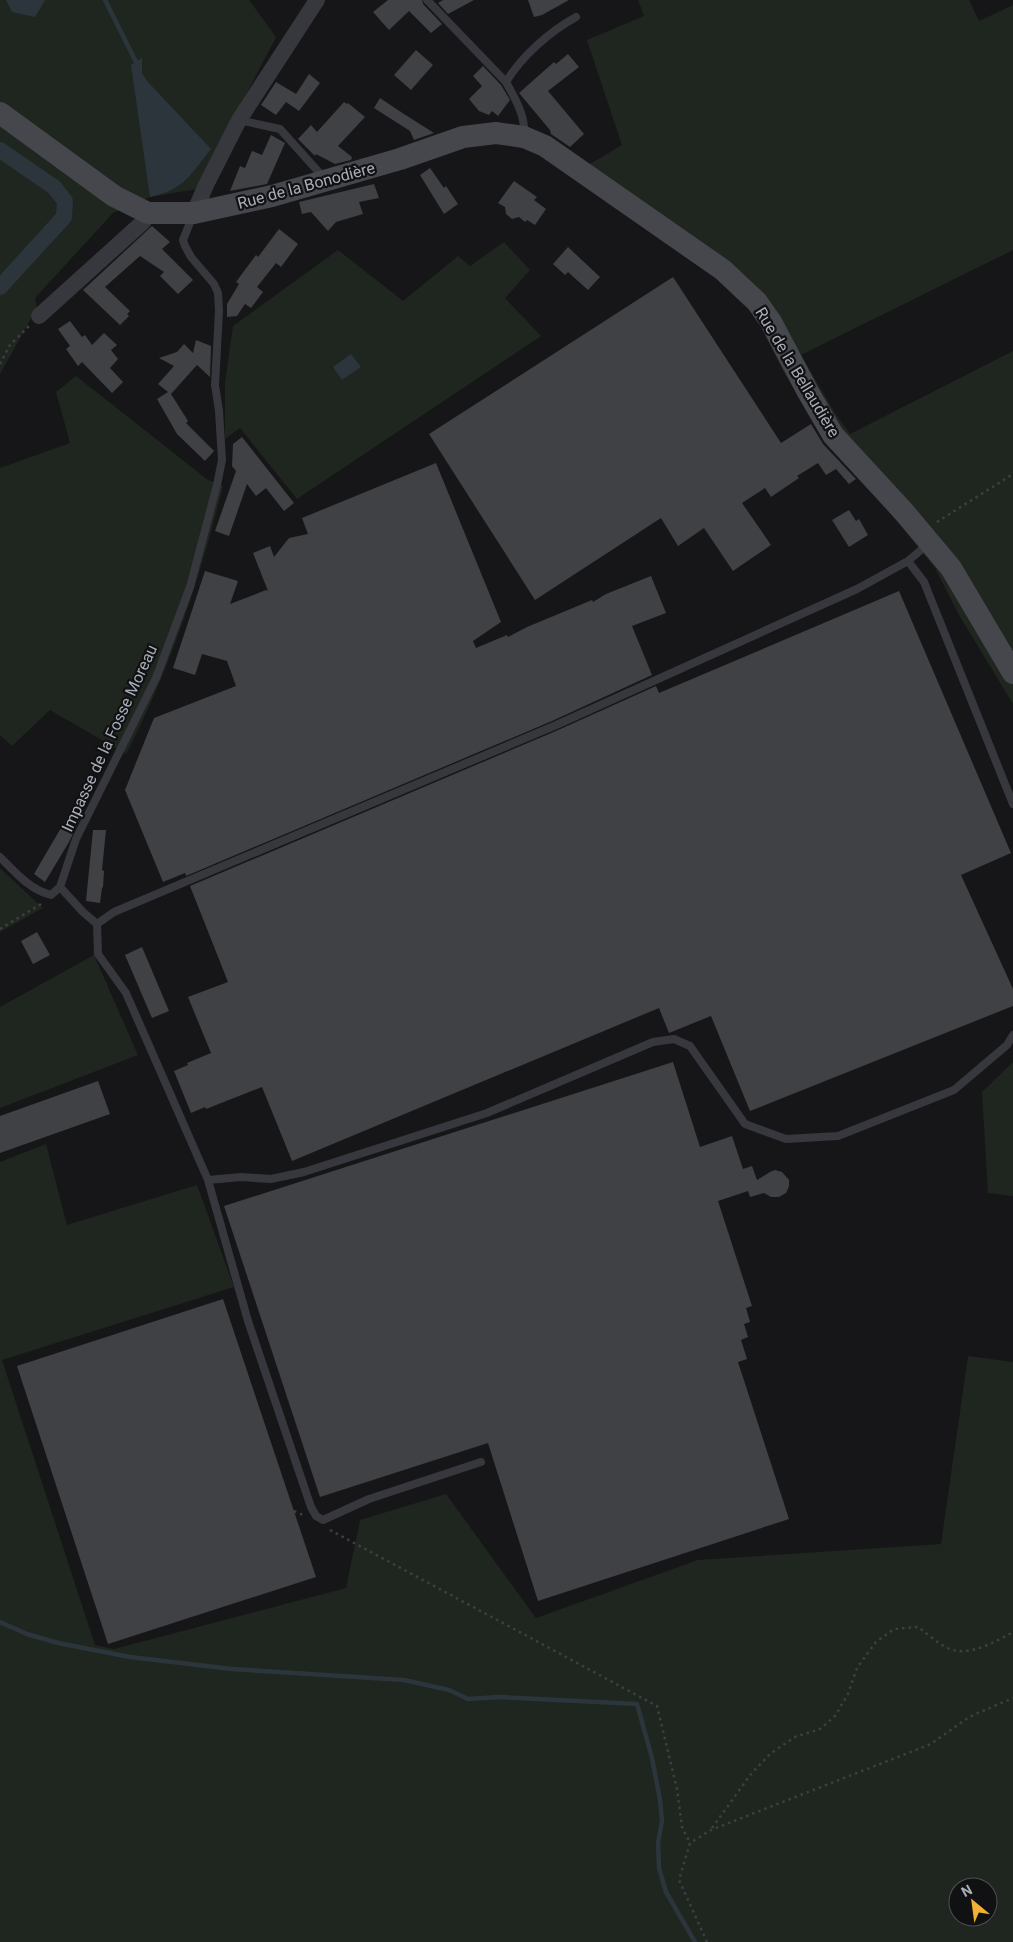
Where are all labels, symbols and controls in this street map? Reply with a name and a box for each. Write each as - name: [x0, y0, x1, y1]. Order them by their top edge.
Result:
- street label: Rue de la Bonodière: [235, 158, 377, 213]
- street label: Rue de la Bellaudière: [751, 304, 844, 441]
- street label: Impasse de la Fosse Moreau: [58, 642, 161, 835]
- north arrow: [948, 1877, 998, 1927]
- text: N: [958, 1881, 975, 1900]

